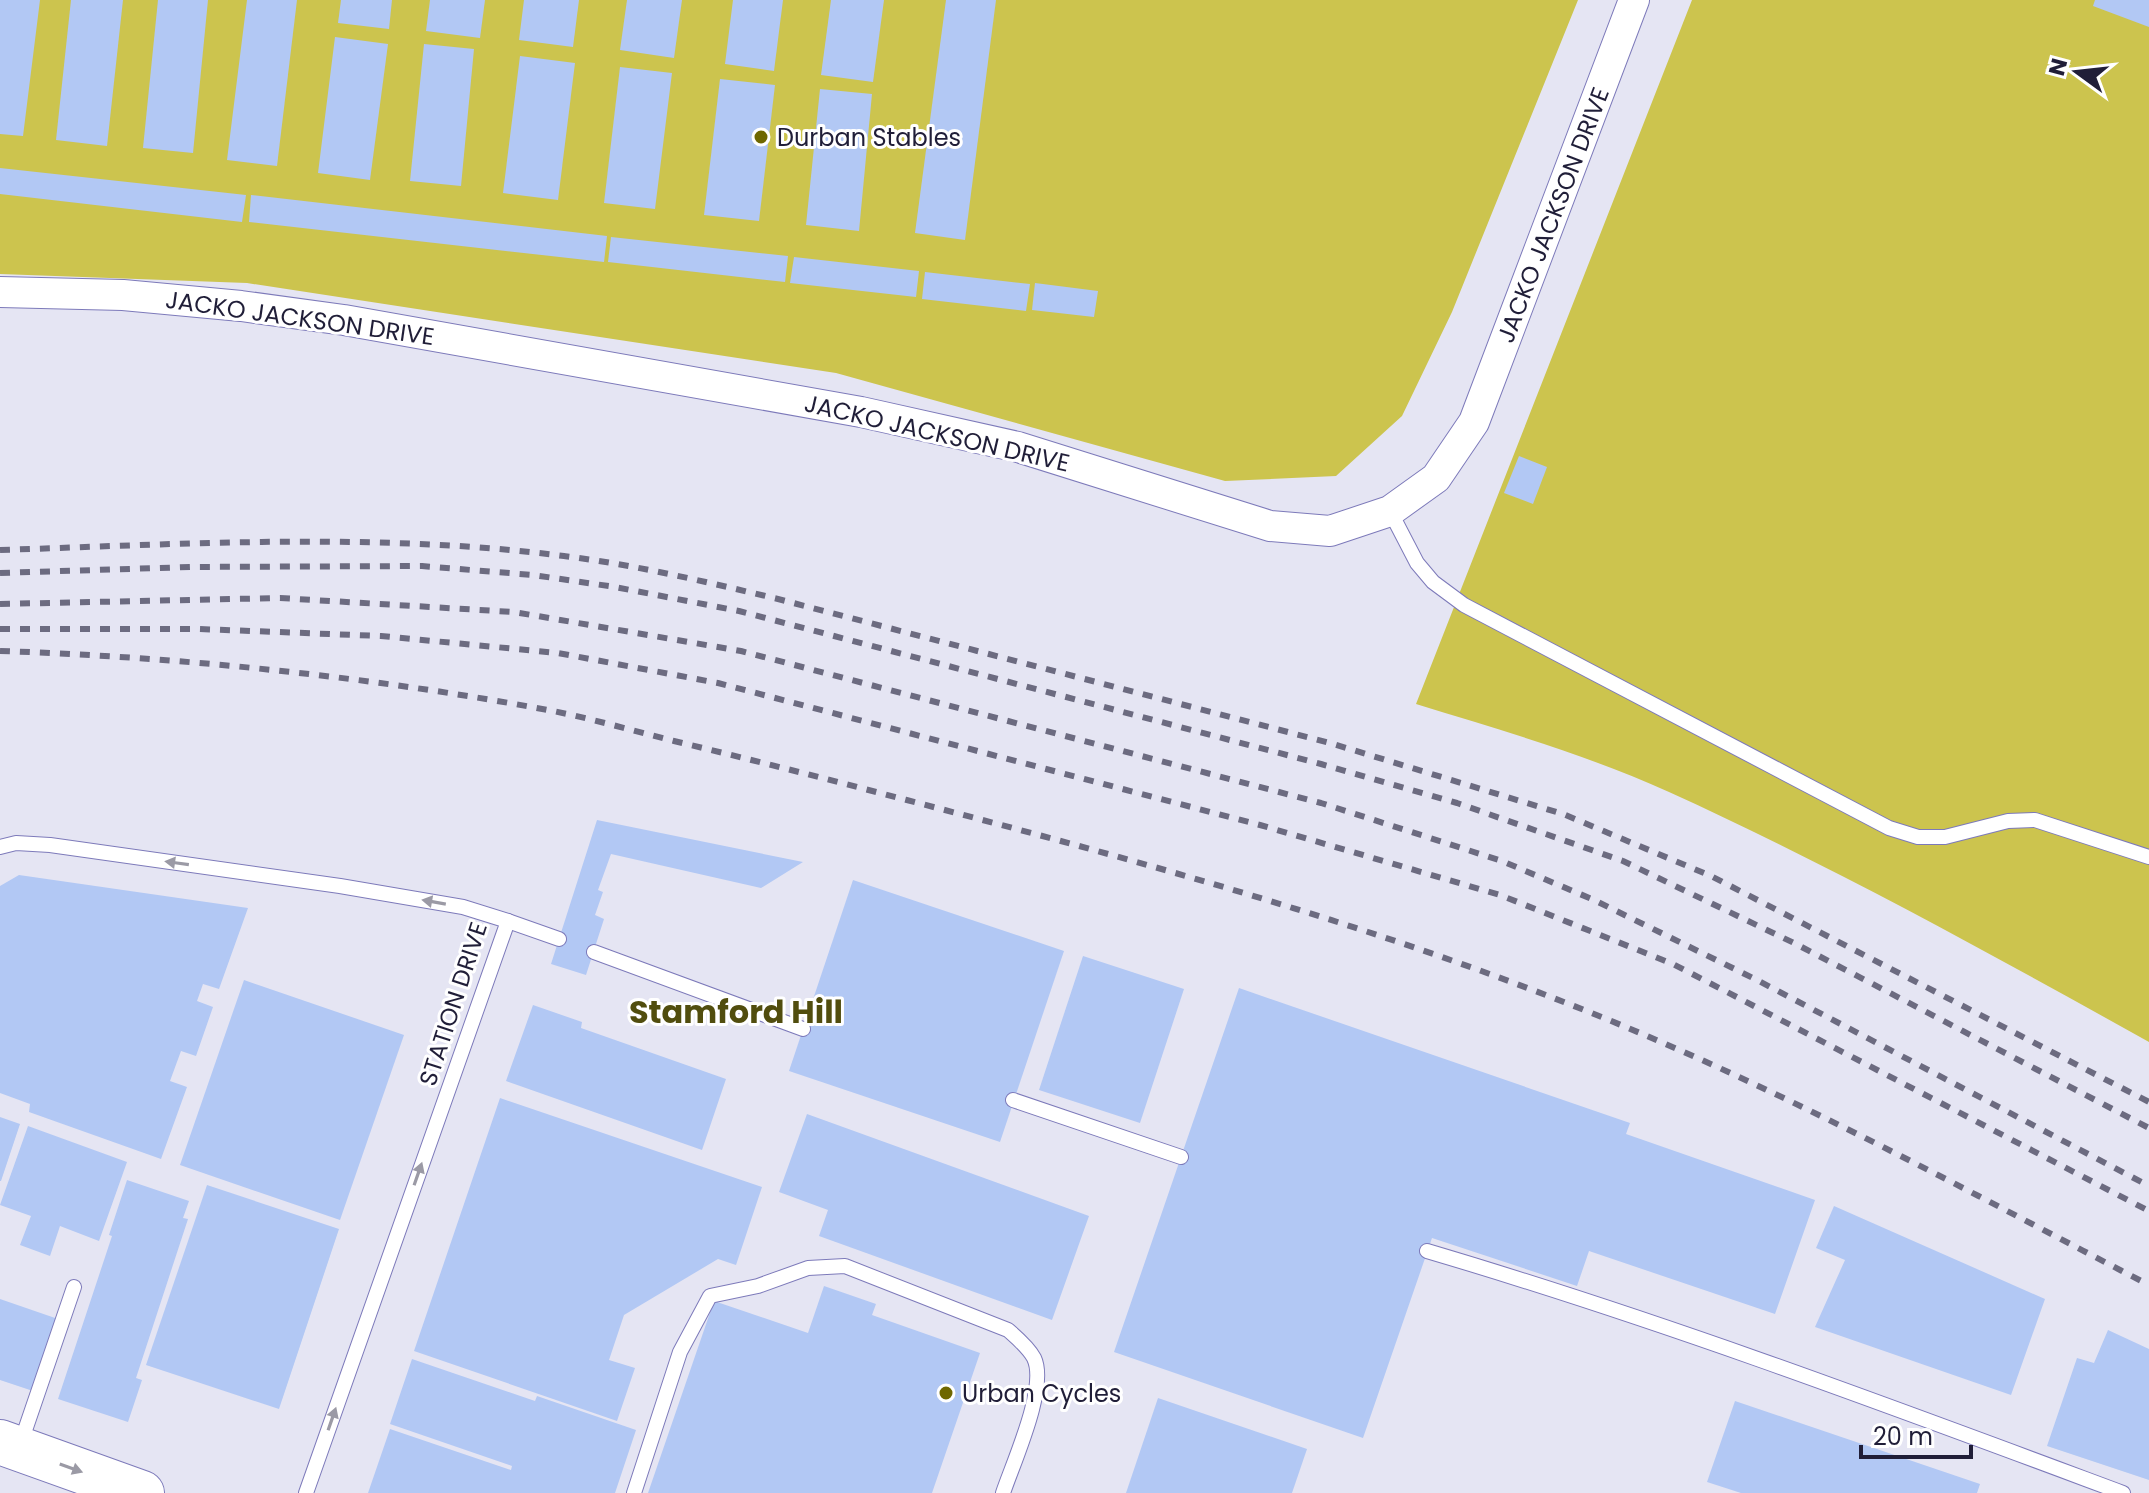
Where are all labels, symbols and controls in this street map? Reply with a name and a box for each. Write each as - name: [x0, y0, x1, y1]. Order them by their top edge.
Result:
- north arrow: [2037, 32, 2117, 112]
- text: N: [2041, 55, 2075, 79]
- street label: JACKO JACKSON DRIVE: [1489, 83, 1617, 347]
- place label: Durban Stables: [777, 121, 961, 154]
- marker: Durban Stables: [752, 128, 770, 146]
- street label: JACKO JACKSON DRIVE: [163, 283, 437, 353]
- street label: JACKO JACKSON DRIVE: [801, 386, 1073, 480]
- one-way arrow: [164, 856, 189, 869]
- one-way arrow: [422, 895, 447, 908]
- street label: STATION DRIVE: [411, 918, 495, 1090]
- district label: Stamford Hill: [629, 989, 843, 1034]
- one-way arrow: [412, 1162, 425, 1186]
- place label: Urban Cycles: [962, 1377, 1121, 1410]
- marker: Urban Cycles: [937, 1384, 955, 1402]
- one-way arrow: [326, 1407, 338, 1431]
- scale bar: [1861, 1409, 1971, 1459]
- text: 20 m: [1873, 1420, 1933, 1453]
- one-way arrow: [59, 1462, 83, 1474]

